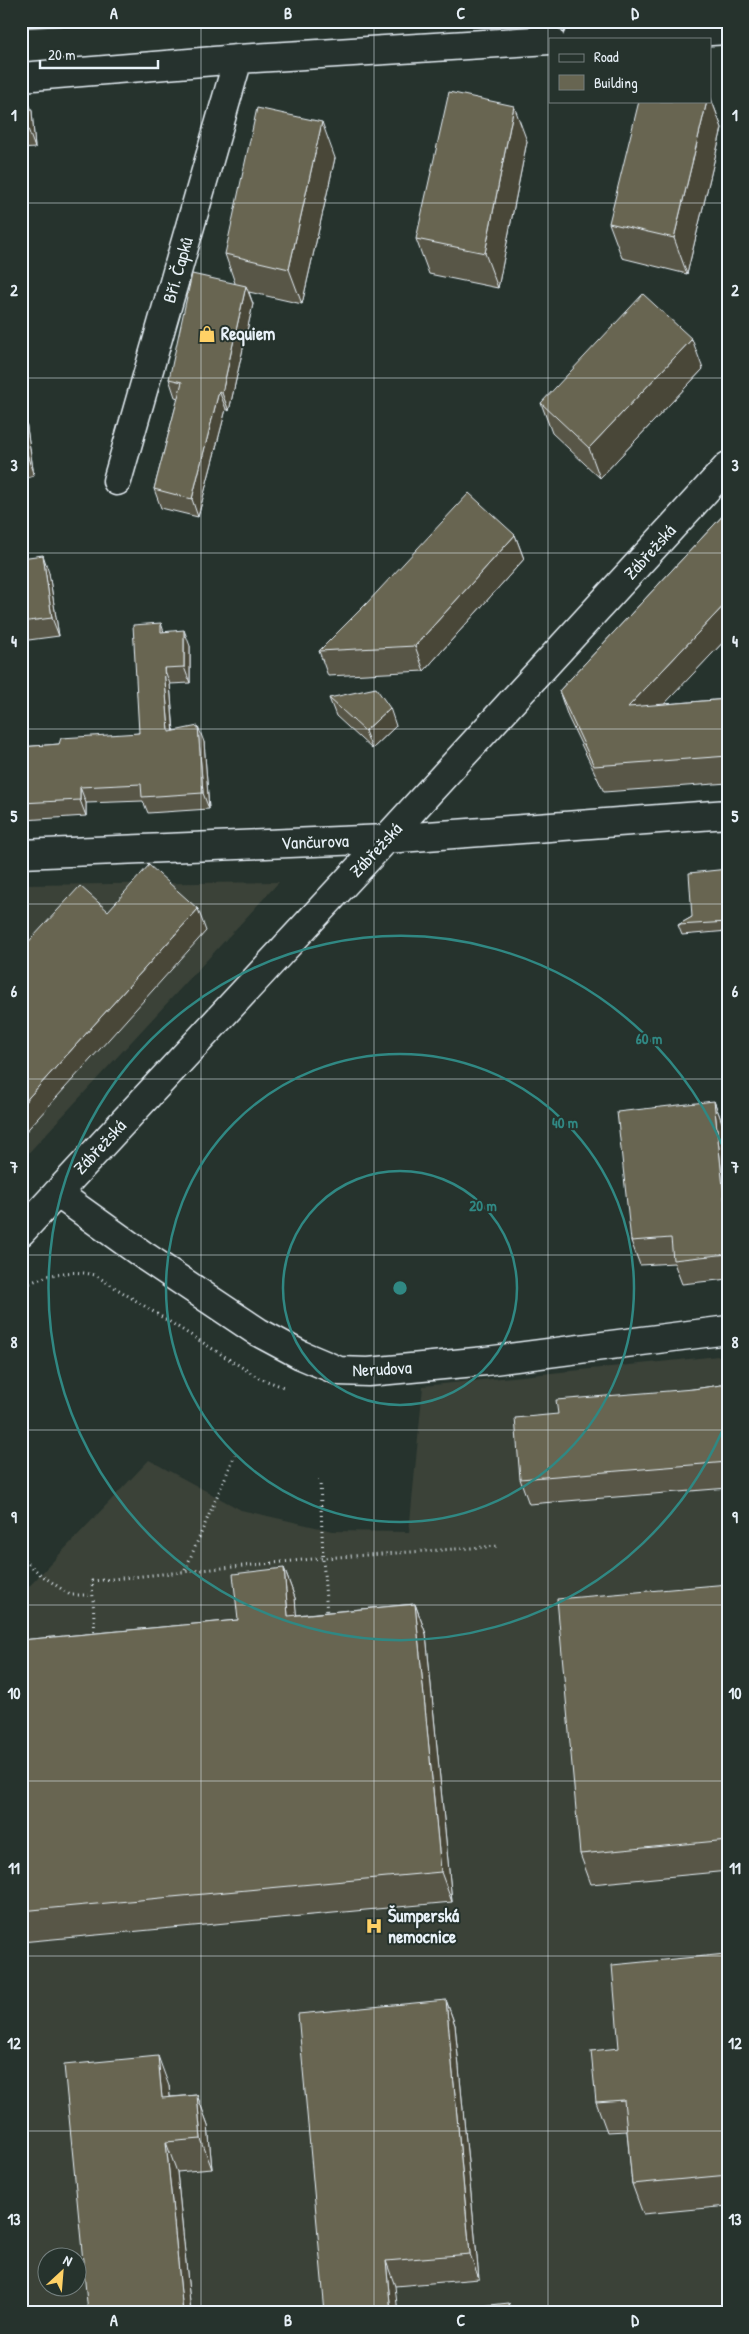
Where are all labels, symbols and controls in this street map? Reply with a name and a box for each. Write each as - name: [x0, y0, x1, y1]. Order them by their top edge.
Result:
- text: A: [110, 2, 118, 24]
- text: B: [284, 2, 292, 24]
- text: C: [457, 2, 466, 24]
- text: D: [631, 2, 639, 24]
- scale bar: [40, 38, 158, 70]
- legend: [549, 38, 712, 102]
- text: 20 m: [48, 44, 75, 65]
- text: Road: [594, 46, 619, 67]
- text: Building: [594, 72, 638, 93]
- text: 1: [11, 104, 17, 126]
- text: 1: [732, 104, 738, 126]
- street label: Bří. Čapků: [156, 234, 199, 306]
- text: 2: [10, 279, 18, 301]
- text: 2: [731, 279, 739, 301]
- place label: Requiem: [221, 321, 275, 347]
- shop icon: Requiem: [197, 324, 217, 344]
- text: 3: [10, 454, 18, 476]
- text: 3: [731, 454, 739, 476]
- street label: Zábřežská: [618, 518, 681, 585]
- text: 4: [11, 630, 17, 652]
- text: 4: [732, 630, 738, 652]
- text: 5: [11, 805, 18, 827]
- text: 5: [732, 805, 739, 827]
- street label: Zábřežská: [344, 817, 408, 883]
- street label: Vančurova: [281, 828, 349, 855]
- text: 6: [11, 980, 18, 1002]
- text: 6: [732, 980, 739, 1002]
- text: 60 m: [636, 1028, 662, 1049]
- text: 40 m: [552, 1112, 578, 1133]
- street label: Zábřežská: [68, 1114, 132, 1180]
- text: 7: [9, 1156, 18, 1178]
- text: 7: [730, 1156, 739, 1178]
- text: 20 m: [469, 1195, 497, 1216]
- centre of rings: [391, 1279, 409, 1297]
- text: 8: [11, 1331, 18, 1353]
- text: 8: [732, 1331, 739, 1353]
- street label: Nerudova: [352, 1354, 412, 1383]
- text: 9: [11, 1506, 17, 1528]
- text: 9: [732, 1506, 738, 1528]
- text: 10: [8, 1682, 20, 1704]
- text: 10: [729, 1682, 741, 1704]
- text: 11: [8, 1857, 20, 1879]
- text: 11: [729, 1857, 741, 1879]
- place label: Šumperská nemocnice: [388, 1903, 460, 1949]
- hospital icon: Šumperská nemocnice: [364, 1916, 384, 1936]
- text: 12: [7, 2032, 21, 2054]
- text: 12: [728, 2032, 742, 2054]
- text: 13: [8, 2208, 20, 2230]
- text: 13: [729, 2208, 741, 2230]
- north arrow: [38, 2246, 88, 2296]
- text: N: [60, 2250, 76, 2270]
- text: A: [110, 2309, 118, 2331]
- text: B: [284, 2309, 292, 2331]
- text: C: [457, 2309, 466, 2331]
- text: D: [631, 2309, 639, 2331]

